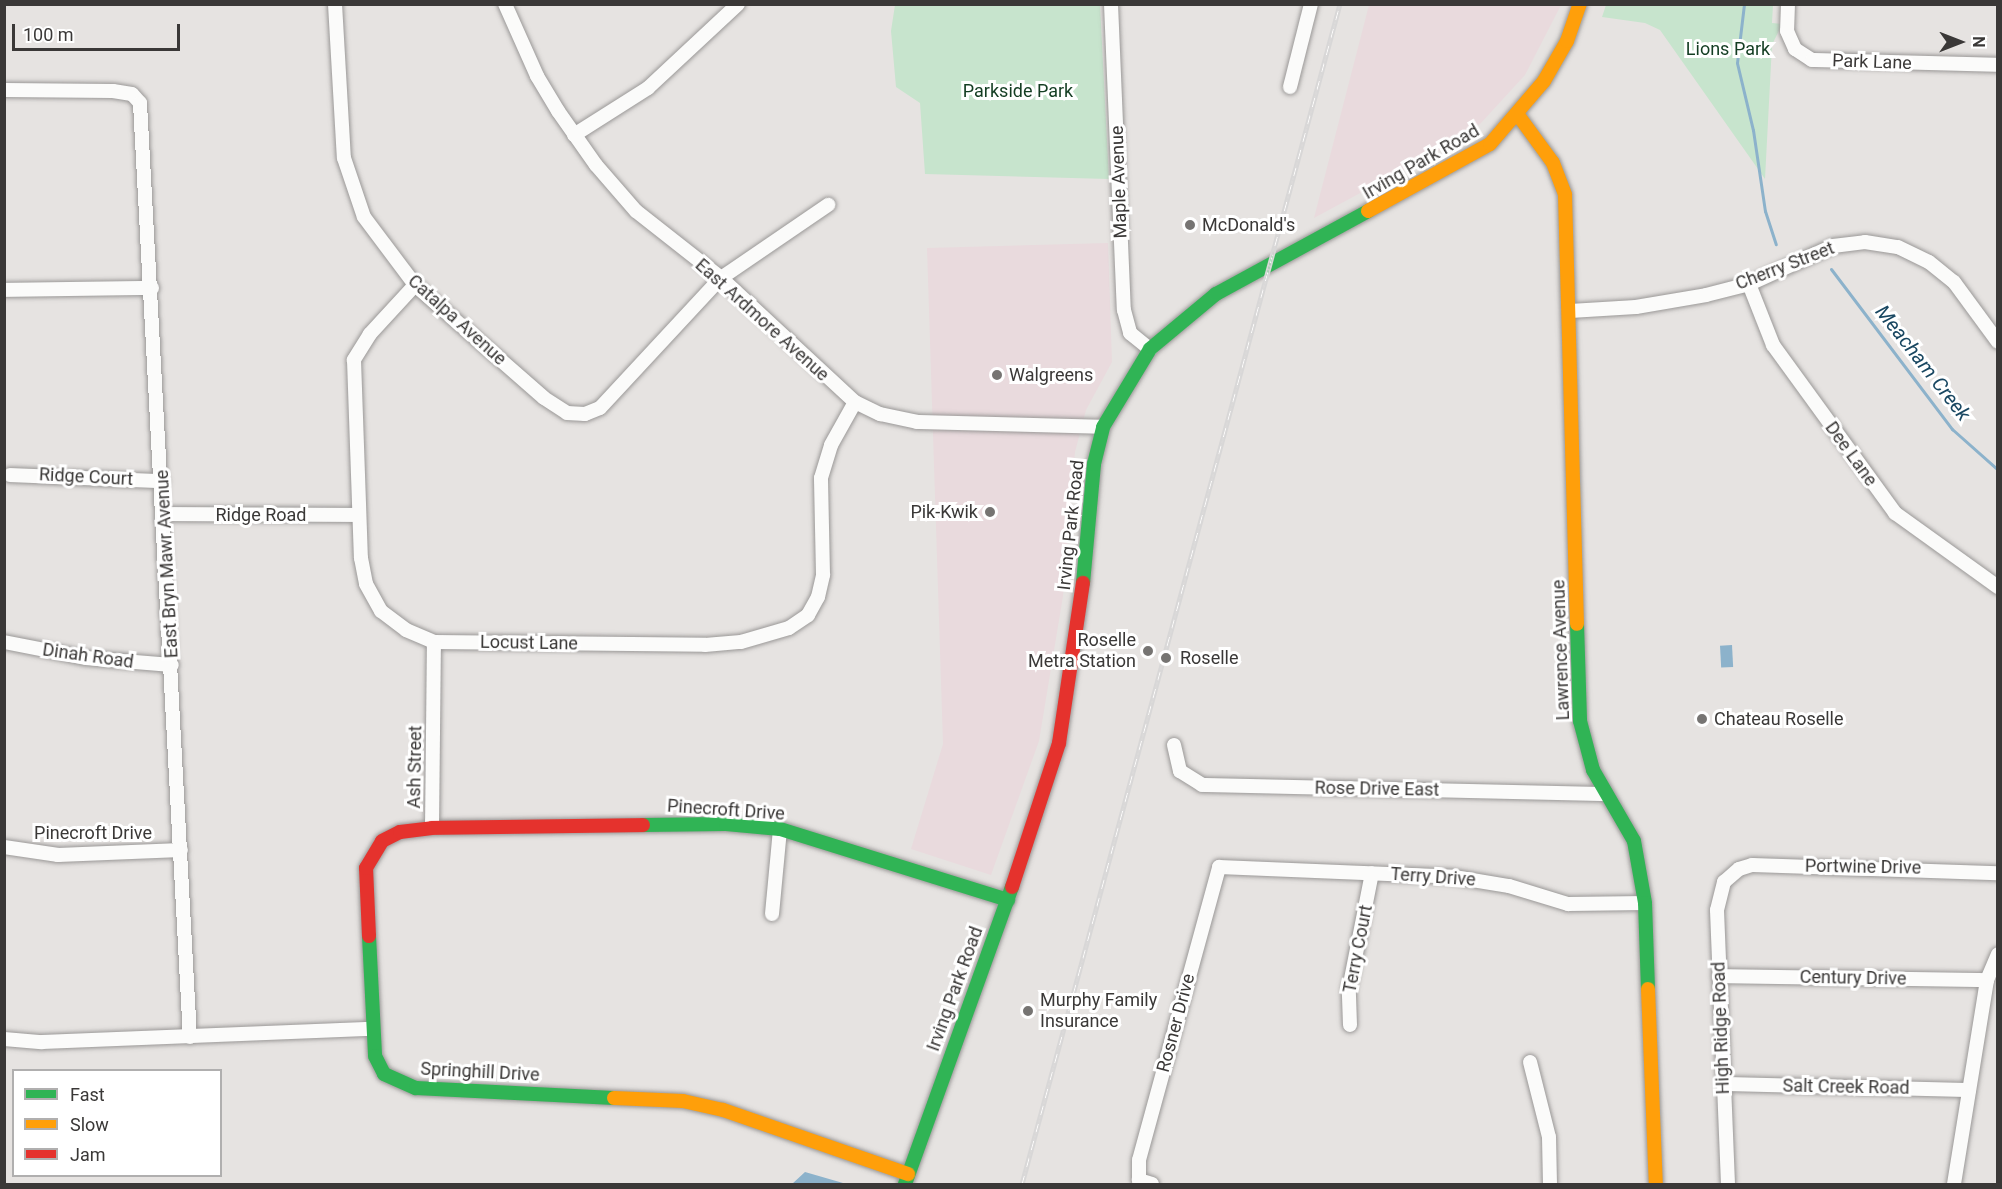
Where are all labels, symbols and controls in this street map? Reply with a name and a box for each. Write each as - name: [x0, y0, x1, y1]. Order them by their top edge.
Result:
- scale bar: [15, 12, 183, 50]
- north arrow: [1930, 12, 1990, 72]
- text: 100 m: [23, 24, 74, 45]
- text: N: [1969, 36, 1988, 48]
- park label: Lions Park: [1686, 38, 1770, 60]
- street label: Park Lane: [1832, 50, 1912, 74]
- park label: Parkside Park: [963, 80, 1073, 102]
- street label: Irving Park Road: [1359, 120, 1483, 204]
- street label: Maple Avenue: [1106, 125, 1132, 239]
- place label: McDonald's: [1202, 214, 1295, 236]
- marker: McDonald's: [1183, 218, 1197, 232]
- street label: Cherry Street: [1733, 237, 1837, 295]
- street label: East Ardmore Avenue: [691, 254, 833, 386]
- street label: Catalpa Avenue: [403, 270, 511, 370]
- water label: Meacham Creek: [1870, 300, 1976, 426]
- place label: Walgreens: [1009, 364, 1093, 386]
- marker: Walgreens: [990, 368, 1004, 382]
- street label: Dee Lane: [1820, 418, 1882, 490]
- street label: Irving Park Road: [1053, 459, 1089, 591]
- street label: Ridge Court: [38, 464, 134, 490]
- street label: East Bryn Mawr Avenue: [151, 469, 183, 659]
- place label: Pik-Kwik: [910, 501, 978, 523]
- street label: Ridge Road: [215, 504, 307, 526]
- marker: Pik-Kwik: [983, 505, 997, 519]
- street label: Lawrence Avenue: [1548, 579, 1574, 721]
- place label: Roselle Metra Station: [1028, 630, 1136, 672]
- street label: Locust Lane: [480, 631, 578, 655]
- street label: Dinah Road: [41, 639, 135, 673]
- marker: Roselle Metra Station: [1141, 644, 1155, 658]
- place label: Roselle: [1180, 647, 1238, 669]
- marker: Roselle: [1157, 649, 1175, 667]
- place label: Chateau Roselle: [1714, 708, 1844, 730]
- marker: Chateau Roselle: [1695, 712, 1709, 726]
- street label: Ash Street: [403, 725, 427, 809]
- street label: Rose Drive East: [1314, 777, 1440, 801]
- street label: Pinecroft Drive: [666, 795, 786, 825]
- street label: Pinecroft Drive: [34, 822, 152, 844]
- street label: Portwine Drive: [1805, 855, 1921, 879]
- street label: Terry Drive: [1390, 863, 1476, 891]
- street label: Terry Court: [1339, 903, 1377, 995]
- street label: Irving Park Road: [922, 924, 988, 1054]
- street label: High Ridge Road: [1708, 961, 1734, 1095]
- street label: Century Drive: [1799, 966, 1907, 990]
- street label: Rosner Drive: [1152, 971, 1200, 1075]
- place label: Murphy Family Insurance: [1040, 990, 1157, 1032]
- marker: Murphy Family Insurance: [1021, 1004, 1035, 1018]
- street label: Springhill Drive: [420, 1058, 540, 1086]
- legend: [12, 1069, 222, 1177]
- street label: Salt Creek Road: [1782, 1075, 1910, 1099]
- text: Fast: [70, 1084, 105, 1105]
- text: Slow: [70, 1114, 109, 1135]
- text: Jam: [70, 1144, 106, 1165]

